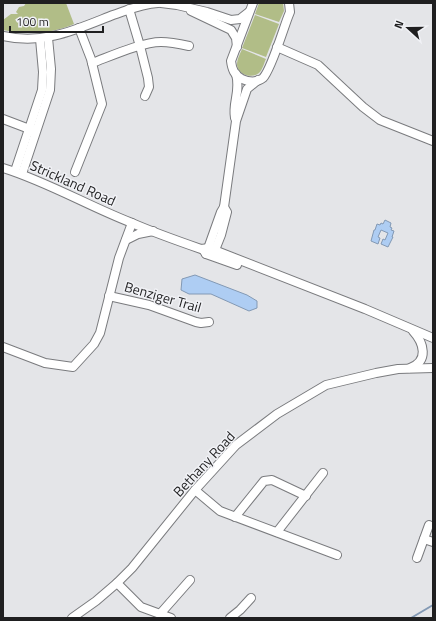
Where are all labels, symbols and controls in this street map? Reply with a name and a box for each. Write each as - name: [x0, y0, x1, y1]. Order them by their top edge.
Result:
- scale bar: [10, 8, 103, 34]
- north arrow: [388, 8, 428, 48]
- text: 100 m: [16, 12, 49, 31]
- text: N: [390, 18, 407, 31]
- street label: Strickland Road: [27, 154, 119, 211]
- street label: Benziger Trail: [122, 276, 204, 318]
- street label: Bethany Road: [168, 426, 240, 501]

